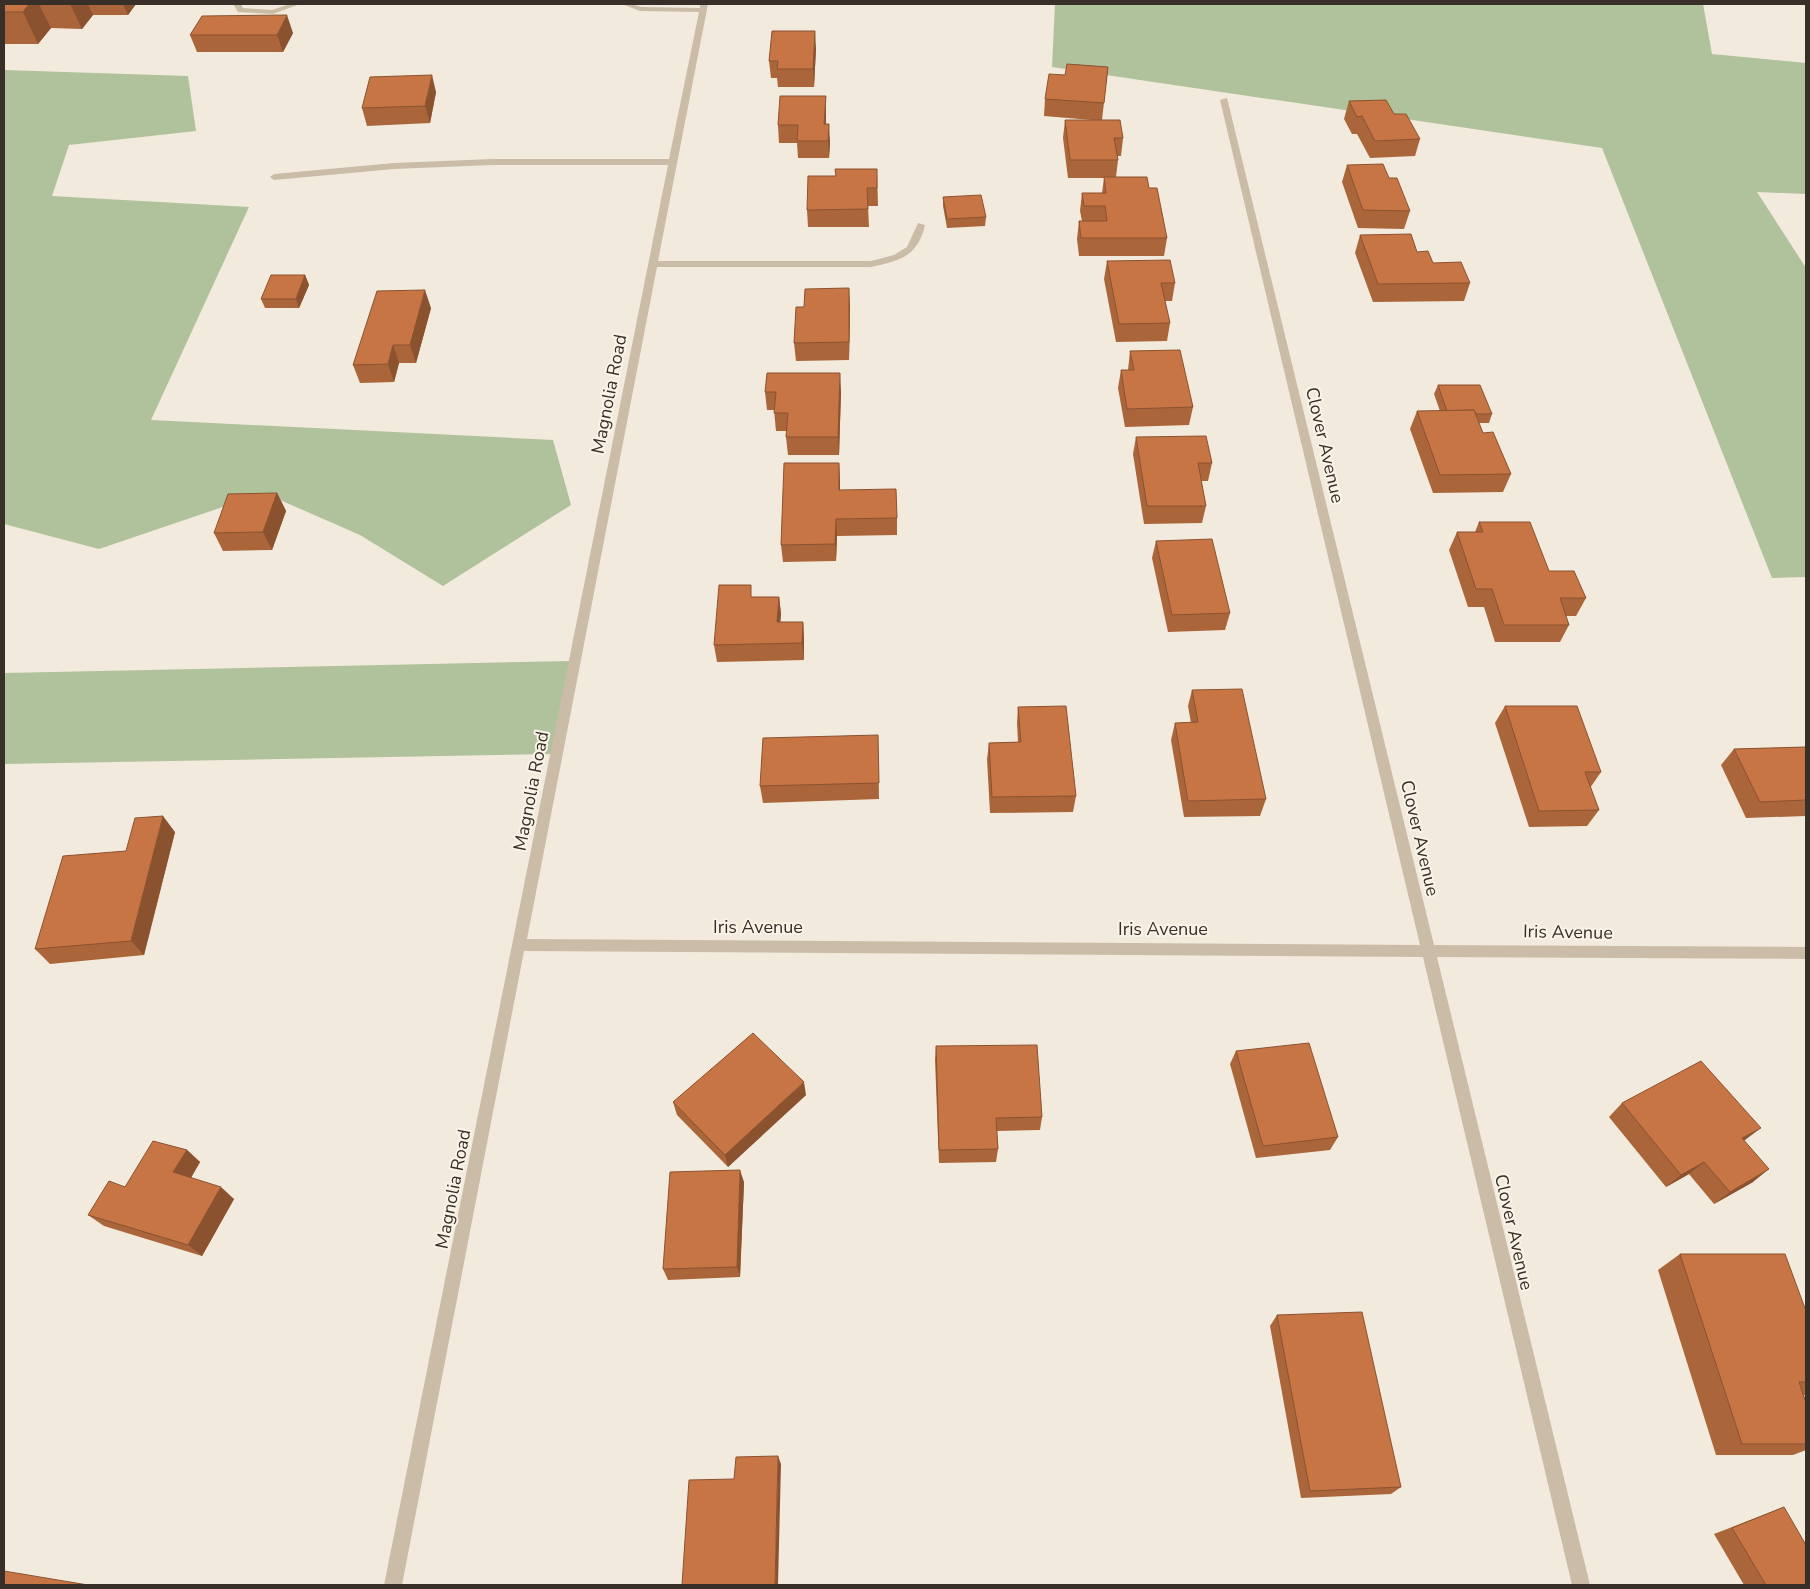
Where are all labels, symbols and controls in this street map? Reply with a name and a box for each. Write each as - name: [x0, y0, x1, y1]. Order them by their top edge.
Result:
- street label: Magnolia Road: [586, 332, 632, 456]
- street label: Clover Avenue: [1300, 385, 1350, 505]
- street label: Magnolia Road: [508, 729, 554, 853]
- street label: Clover Avenue: [1395, 778, 1445, 898]
- street label: Iris Avenue: [713, 915, 803, 939]
- street label: Iris Avenue: [1118, 917, 1208, 941]
- street label: Iris Avenue: [1523, 919, 1613, 945]
- street label: Magnolia Road: [430, 1127, 476, 1251]
- street label: Clover Avenue: [1489, 1172, 1539, 1292]

